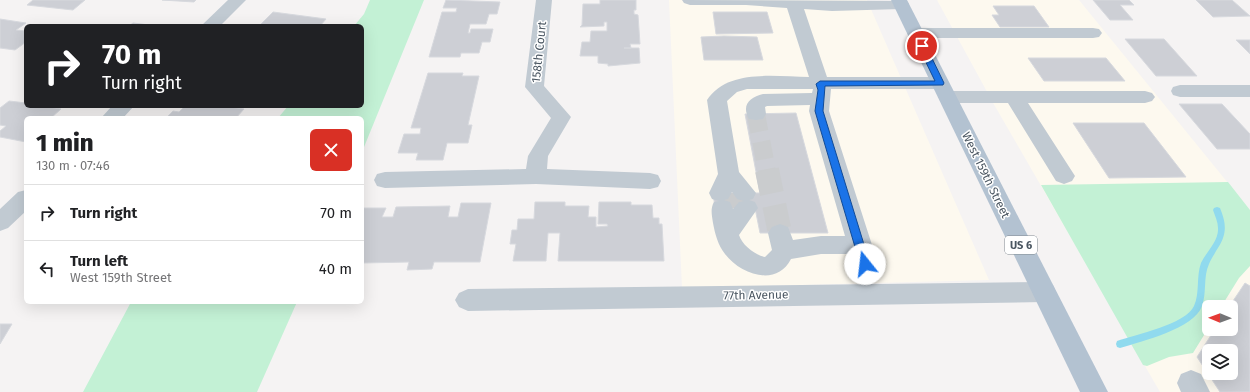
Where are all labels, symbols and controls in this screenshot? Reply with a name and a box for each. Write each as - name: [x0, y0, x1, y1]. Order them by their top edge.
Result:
- street label: 158th Court: [529, 20, 549, 83]
- pin: [905, 29, 939, 63]
- icon: arrive: [911, 35, 933, 57]
- text: 70 m: [102, 38, 161, 71]
- icon: right: [36, 40, 88, 92]
- text: Turn right: [102, 72, 182, 94]
- text: 1 min: [36, 129, 94, 157]
- button: close: [310, 129, 352, 171]
- street label: West 159th Street: [959, 130, 1013, 221]
- text: 130 m · 07:46: [36, 158, 110, 173]
- icon: right: [36, 202, 58, 224]
- text: Turn right: [70, 204, 137, 222]
- text: 70 m: [320, 204, 352, 222]
- road number: US 6: [1005, 236, 1037, 254]
- position arrow: [844, 243, 886, 285]
- text: Turn left: [70, 252, 128, 270]
- icon: left: [36, 258, 58, 280]
- text: 40 m: [319, 260, 352, 278]
- text: West 159th Street: [70, 270, 172, 285]
- street label: 77th Avenue: [723, 287, 789, 303]
- north arrow: [1202, 300, 1238, 336]
- map controls: [1202, 300, 1238, 380]
- button: layers: [1202, 344, 1238, 380]

